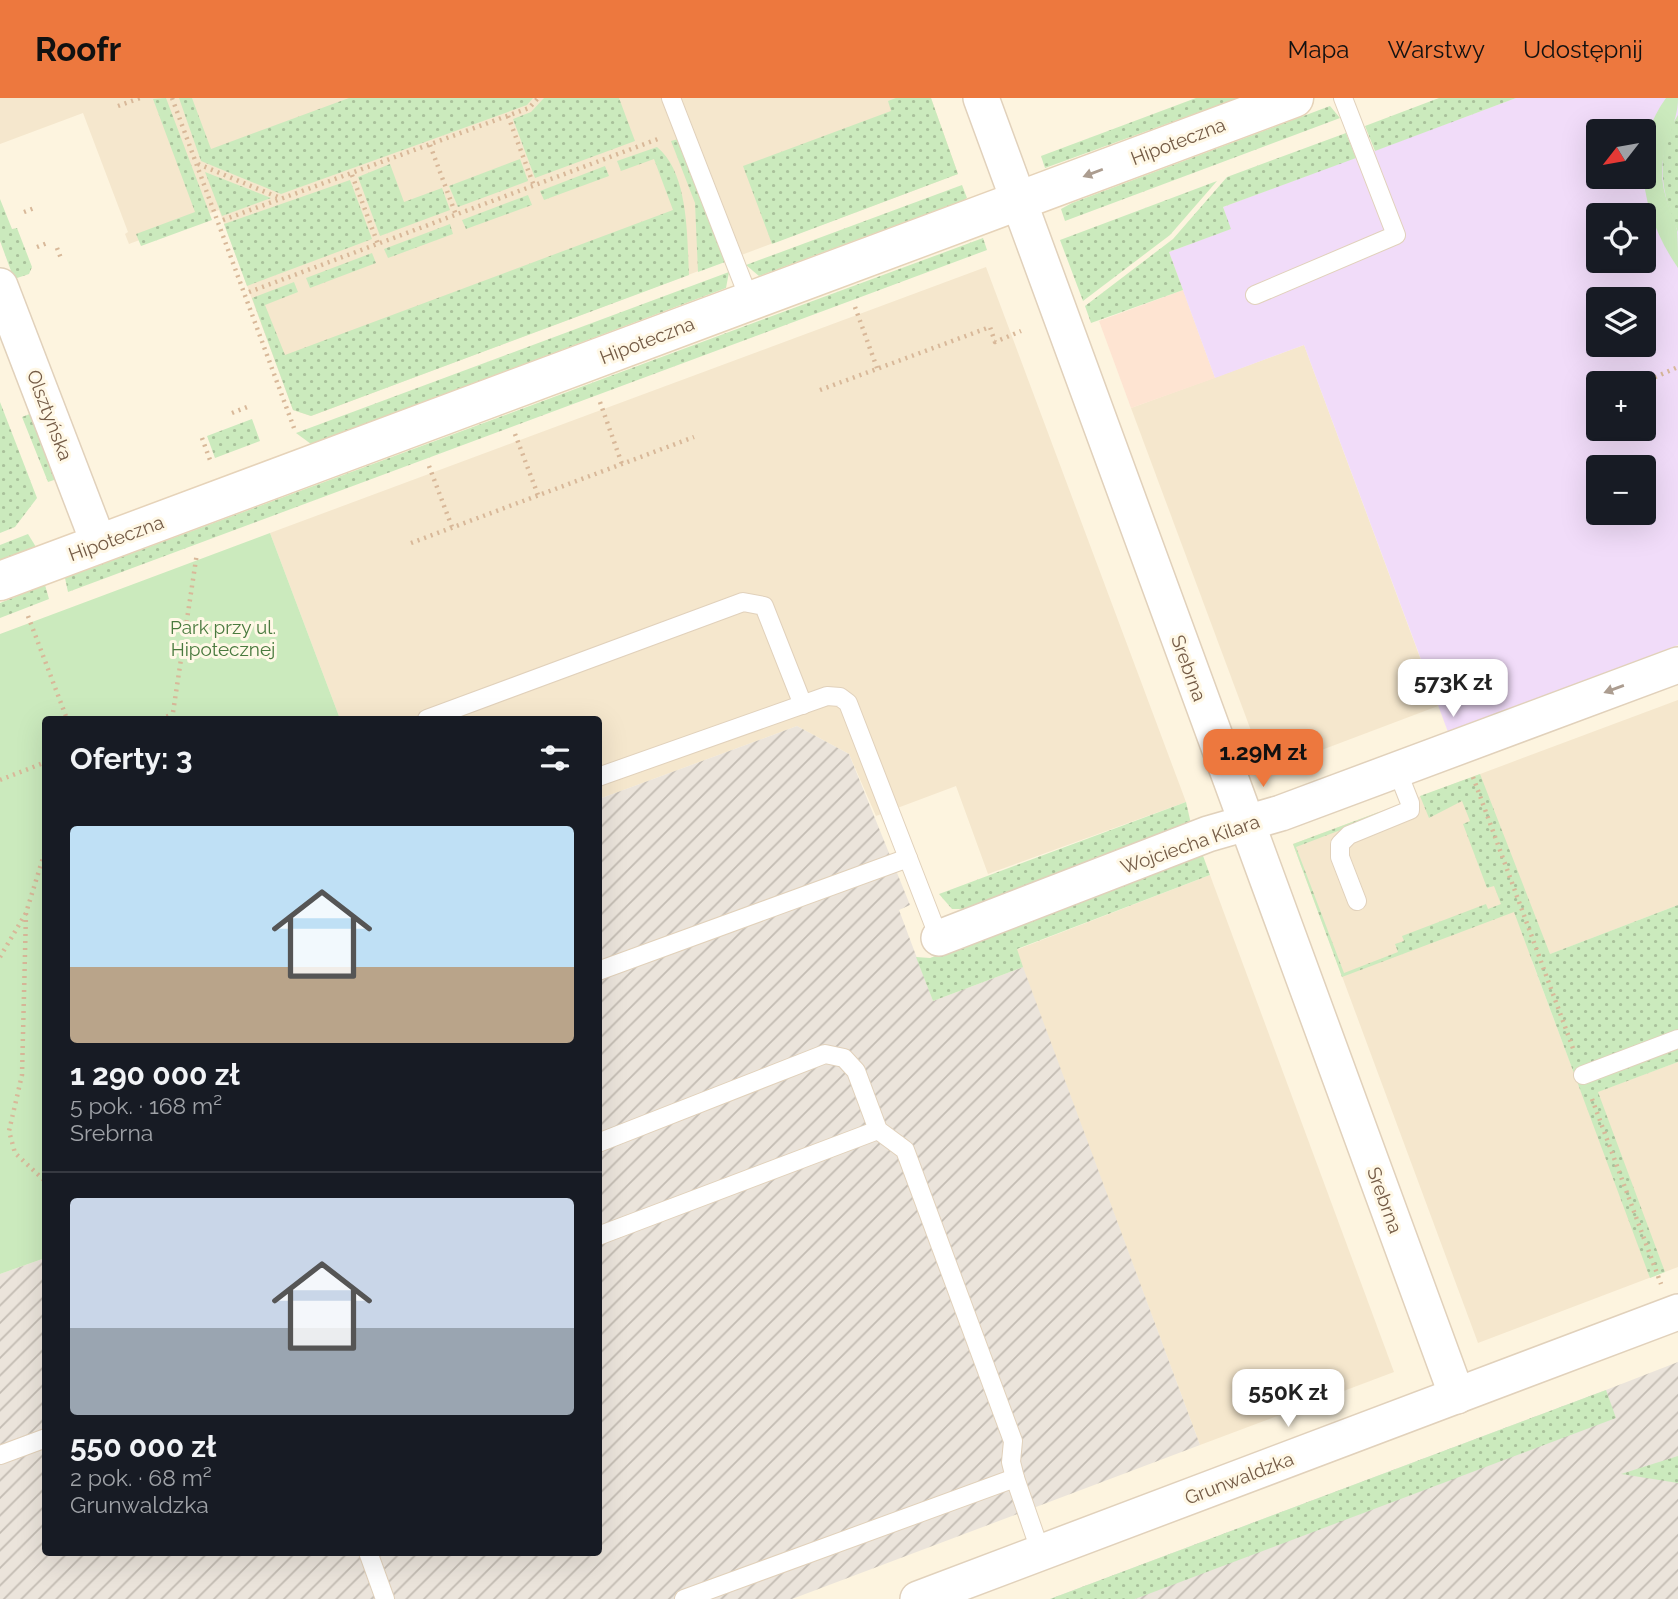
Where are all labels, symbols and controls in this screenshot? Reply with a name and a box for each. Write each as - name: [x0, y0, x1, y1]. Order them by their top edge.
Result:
- text: Roofr: [35, 30, 121, 69]
- text: Mapa: [1288, 35, 1349, 64]
- text: Warstwy: [1387, 35, 1485, 64]
- text: Udostępnij: [1523, 35, 1643, 64]
- street label: Hipoteczna: [1128, 113, 1228, 169]
- north arrow: [1586, 119, 1656, 189]
- map controls: [1586, 119, 1656, 525]
- one-way arrow: [1082, 168, 1103, 179]
- button: locate: [1586, 203, 1656, 273]
- button: layers: [1586, 287, 1656, 357]
- street label: Hipoteczna: [597, 312, 697, 368]
- street label: Olsztyńska: [23, 367, 77, 463]
- button: +: [1586, 371, 1656, 441]
- button: −: [1586, 455, 1656, 525]
- street label: Hipoteczna: [65, 511, 167, 565]
- park label: Park przy ul. Hipotecznej: [170, 616, 276, 660]
- street label: Srebrna: [1167, 632, 1211, 704]
- pin: 573K zł: [1388, 660, 1518, 719]
- text: 573K zł: [1414, 668, 1492, 695]
- one-way arrow: [1604, 684, 1625, 695]
- pin: 1.29M zł: [1191, 730, 1335, 789]
- text: 1.29M zł: [1219, 738, 1307, 765]
- icon: filters: [536, 739, 574, 777]
- text: Oferty: 3: [70, 741, 192, 776]
- street label: Wojciecha Kilara: [1118, 810, 1262, 878]
- icon: home: [259, 871, 385, 997]
- text: 1 290 000 zł: [70, 1057, 240, 1092]
- text: 5 pok. · 168 m²: [70, 1092, 222, 1119]
- text: Srebrna: [70, 1119, 153, 1146]
- street label: Srebrna: [1363, 1164, 1407, 1236]
- icon: home: [259, 1243, 385, 1369]
- pin: 550K zł: [1223, 1370, 1353, 1429]
- text: 550K zł: [1248, 1378, 1328, 1405]
- text: 550 000 zł: [70, 1429, 216, 1464]
- street label: Grunwaldzka: [1182, 1447, 1296, 1509]
- text: 2 pok. · 68 m²: [70, 1464, 212, 1491]
- text: Grunwaldzka: [70, 1491, 209, 1518]

